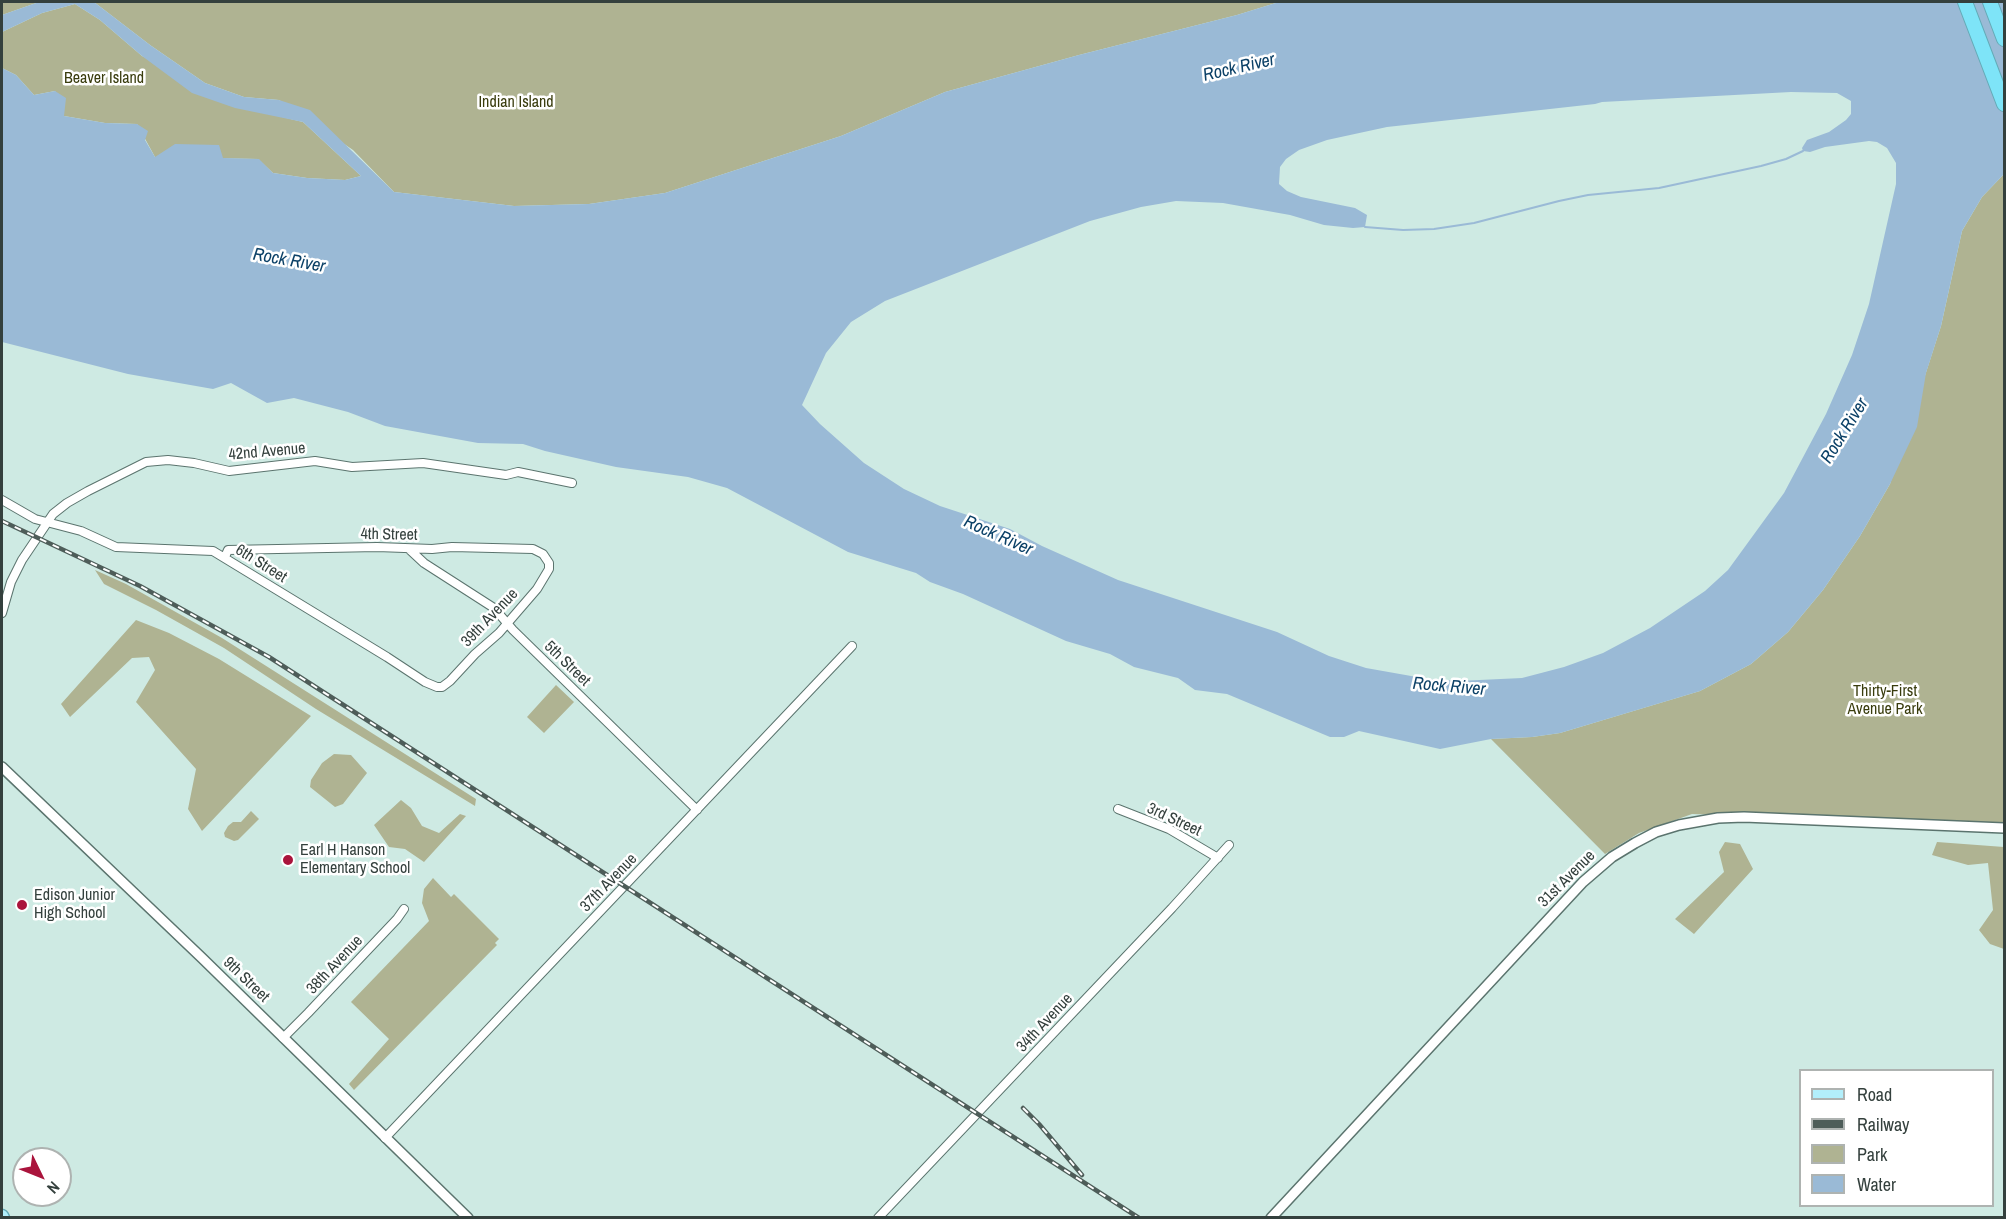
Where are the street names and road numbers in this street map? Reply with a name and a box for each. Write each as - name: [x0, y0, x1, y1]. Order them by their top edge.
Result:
- street label: 42nd Avenue: [228, 439, 306, 465]
- street label: 4th Street: [360, 525, 418, 545]
- street label: 6th Street: [232, 541, 290, 587]
- street label: 39th Avenue: [458, 585, 522, 651]
- street label: 5th Street: [540, 637, 594, 691]
- street label: 3rd Street: [1144, 799, 1204, 841]
- street label: 31st Avenue: [1535, 847, 1599, 911]
- street label: 37th Avenue: [577, 850, 641, 916]
- street label: 38th Avenue: [303, 932, 367, 998]
- street label: 9th Street: [219, 953, 273, 1007]
- street label: 34th Avenue: [1013, 990, 1077, 1056]

